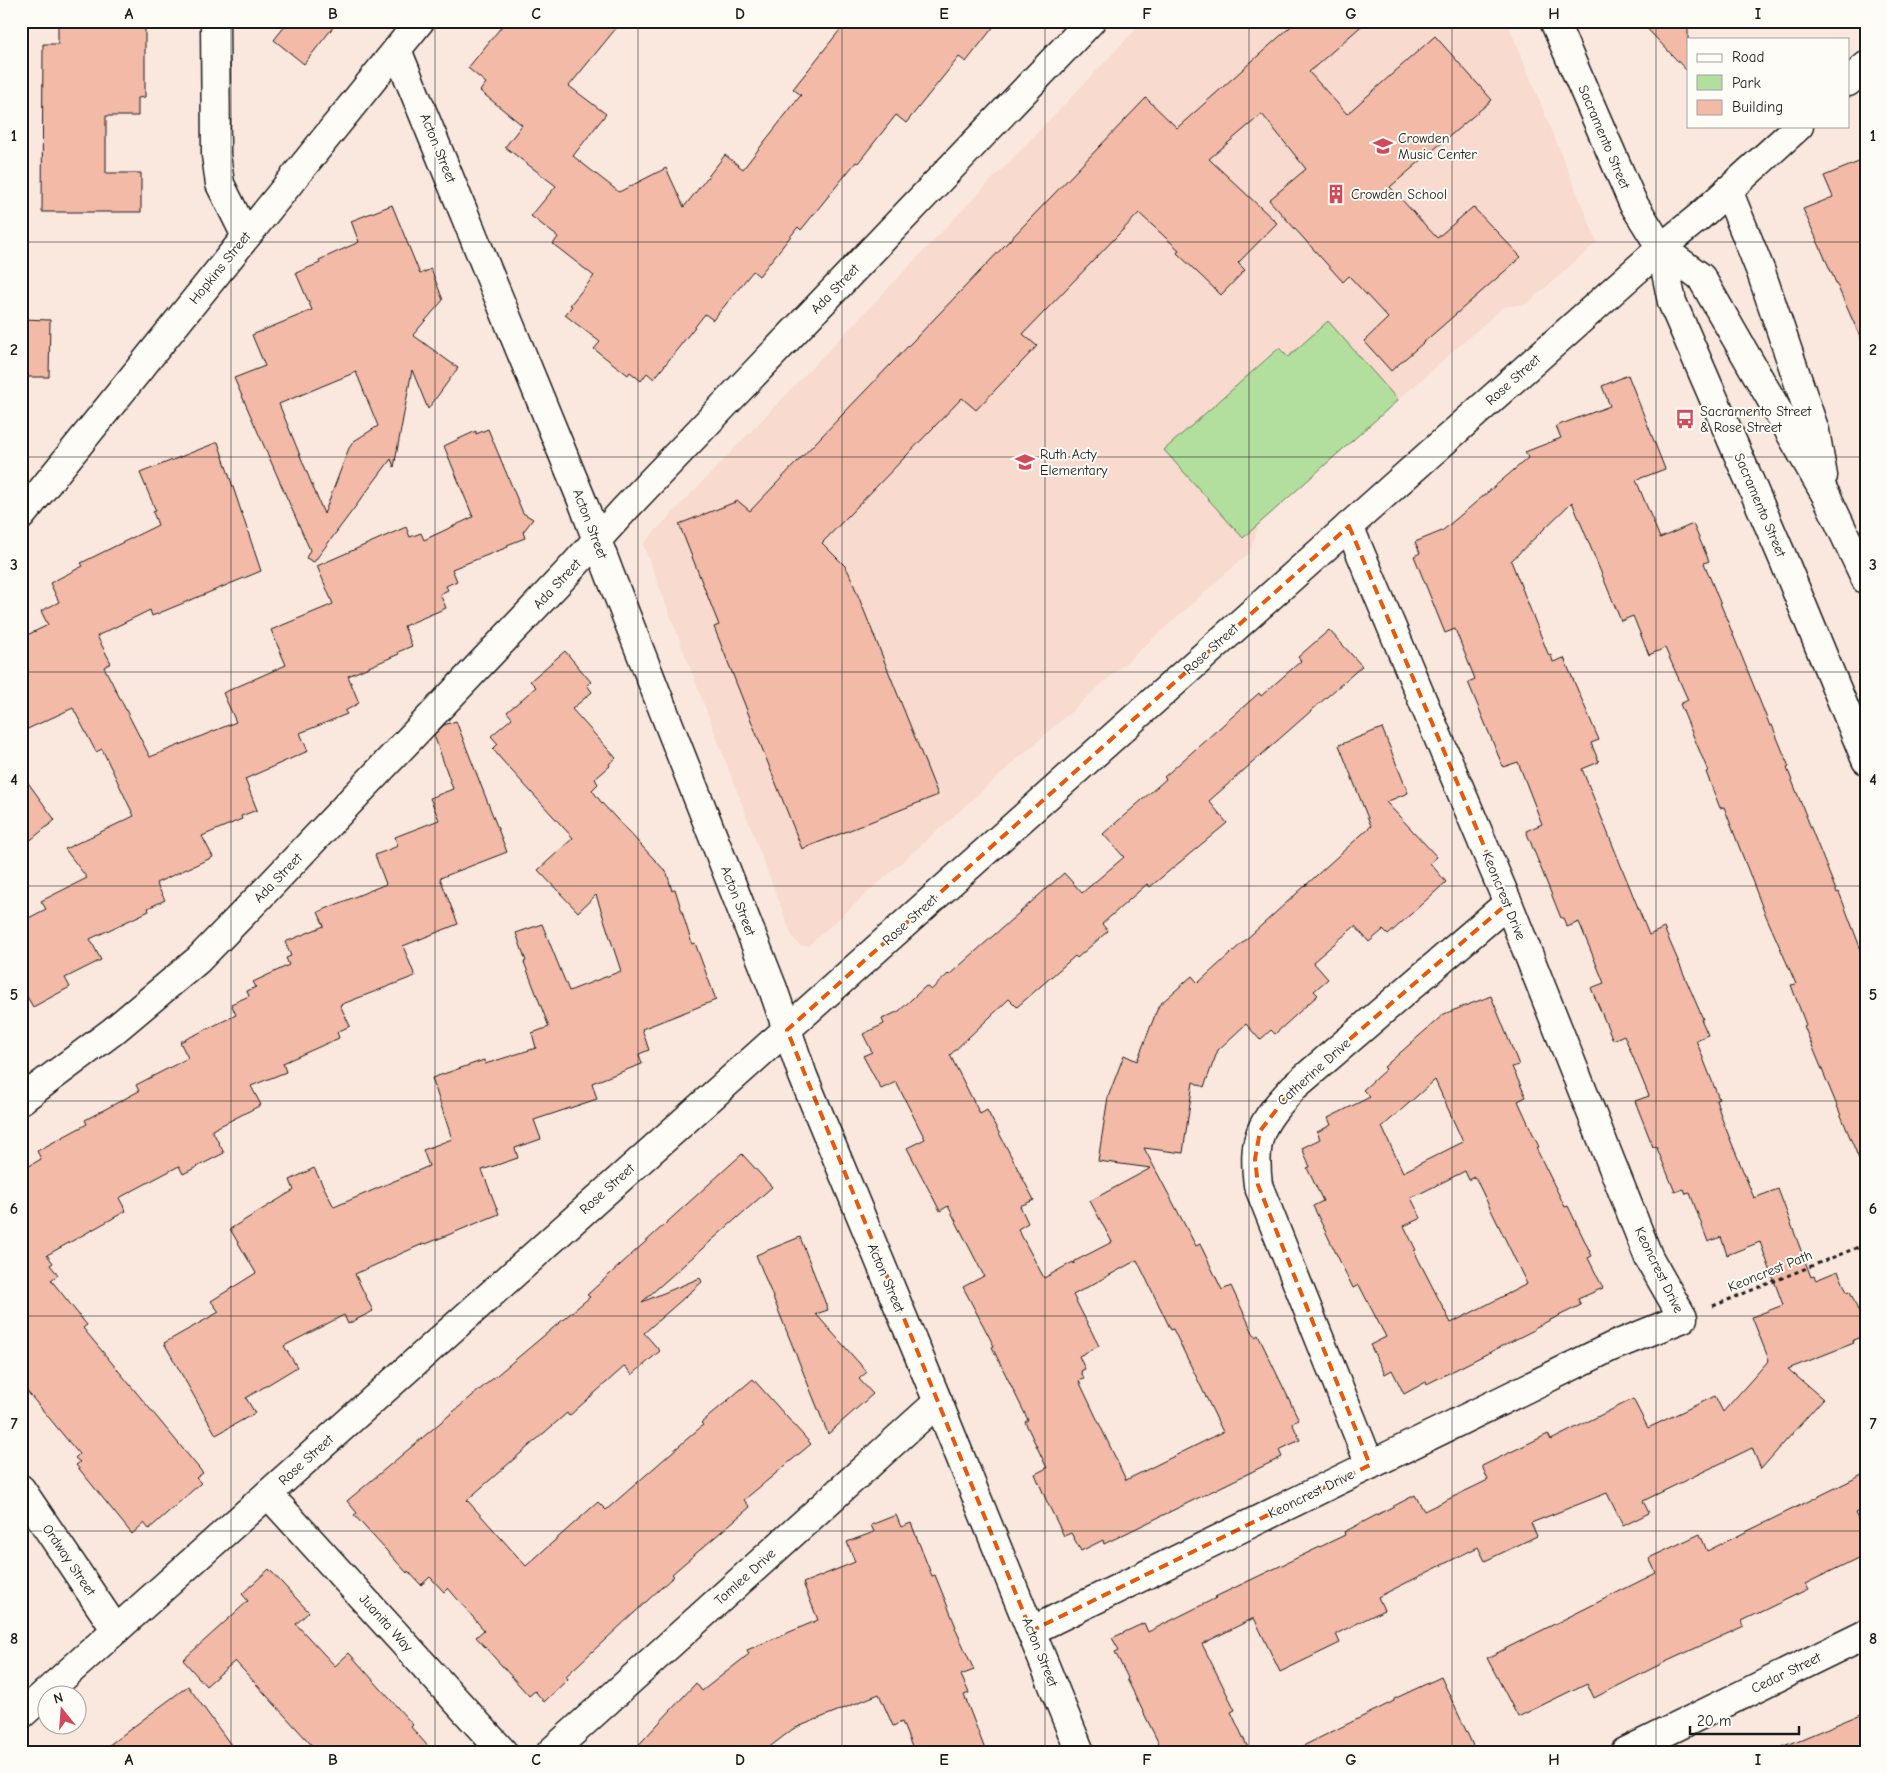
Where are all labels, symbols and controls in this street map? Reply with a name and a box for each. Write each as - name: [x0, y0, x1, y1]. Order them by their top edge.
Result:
- text: A: [125, 5, 134, 23]
- text: B: [328, 5, 338, 23]
- text: C: [531, 5, 541, 23]
- text: D: [735, 5, 745, 23]
- text: E: [939, 5, 949, 23]
- text: F: [1142, 5, 1152, 23]
- text: G: [1345, 5, 1357, 23]
- text: H: [1548, 5, 1560, 23]
- text: I: [1755, 5, 1761, 23]
- legend: [1687, 38, 1850, 128]
- text: Road: [1732, 48, 1764, 66]
- text: Park: [1732, 74, 1761, 92]
- street label: Sacramento Street: [1574, 82, 1634, 192]
- text: Building: [1732, 98, 1783, 116]
- street label: Acton Street: [416, 111, 460, 186]
- text: 1: [11, 127, 17, 145]
- text: 1: [1870, 127, 1876, 145]
- place label: Crowden Music Center: [1398, 130, 1477, 163]
- school or university icon: Crowden Music Center: [1372, 135, 1394, 157]
- building icon: Crowden School: [1325, 183, 1347, 205]
- place label: Crowden School: [1351, 186, 1447, 203]
- street label: Hopkins Street: [186, 228, 255, 308]
- street label: Ada Street: [807, 260, 864, 317]
- text: 2: [10, 341, 18, 359]
- text: 2: [1869, 341, 1877, 359]
- street label: Rose Street: [1482, 350, 1545, 409]
- place label: Sacramento Street & Rose Street: [1700, 403, 1812, 436]
- bus stop icon: Sacramento Street & Rose Street: [1674, 408, 1696, 430]
- place label: Ruth Acty Elementary: [1040, 446, 1108, 479]
- street label: Sacramento Street: [1730, 450, 1790, 560]
- school or university icon: Ruth Acty Elementary: [1014, 451, 1036, 473]
- street label: Acton Street: [569, 487, 611, 562]
- street label: Ada Street: [529, 555, 585, 613]
- text: 3: [10, 556, 18, 574]
- text: 3: [1869, 556, 1877, 574]
- street label: Rose Street: [1180, 619, 1243, 678]
- text: 4: [10, 771, 18, 789]
- text: 4: [1869, 771, 1877, 789]
- street label: Ada Street: [250, 849, 307, 906]
- street label: Keoncrest Drive: [1479, 849, 1529, 943]
- street label: Acton Street: [717, 864, 759, 939]
- street label: Rose Street: [879, 890, 942, 949]
- text: 5: [10, 986, 18, 1004]
- text: 5: [1869, 986, 1877, 1004]
- street label: Catherine Drive: [1274, 1035, 1354, 1109]
- street label: Rose Street: [576, 1159, 639, 1218]
- text: 6: [10, 1200, 18, 1218]
- text: 6: [1869, 1200, 1877, 1218]
- street label: Keoncrest Drive: [1631, 1224, 1687, 1316]
- street label: Acton Street: [864, 1241, 909, 1316]
- street label: Keoncrest Path: [1725, 1246, 1815, 1296]
- text: 7: [10, 1415, 18, 1433]
- text: 7: [1869, 1415, 1877, 1433]
- street label: Rose Street: [275, 1430, 338, 1489]
- street label: Keoncrest Drive: [1265, 1466, 1357, 1522]
- street label: Ordway Street: [39, 1521, 100, 1600]
- street label: Tomlee Drive: [711, 1545, 779, 1609]
- street label: Juanita Way: [356, 1591, 417, 1656]
- street label: Acton Street: [1018, 1615, 1062, 1690]
- text: 8: [10, 1630, 18, 1648]
- text: 8: [1869, 1630, 1877, 1648]
- street label: Cedar Street: [1748, 1648, 1825, 1697]
- north arrow: [38, 1686, 88, 1736]
- text: N: [51, 1689, 65, 1708]
- scale bar: [1690, 1703, 1798, 1735]
- text: 20 m: [1697, 1712, 1731, 1730]
- text: A: [125, 1751, 134, 1769]
- text: B: [328, 1751, 338, 1769]
- text: C: [531, 1751, 541, 1769]
- text: D: [735, 1751, 745, 1769]
- text: E: [939, 1751, 949, 1769]
- text: F: [1142, 1751, 1152, 1769]
- text: G: [1345, 1751, 1357, 1769]
- text: H: [1548, 1751, 1560, 1769]
- text: I: [1755, 1751, 1761, 1769]

